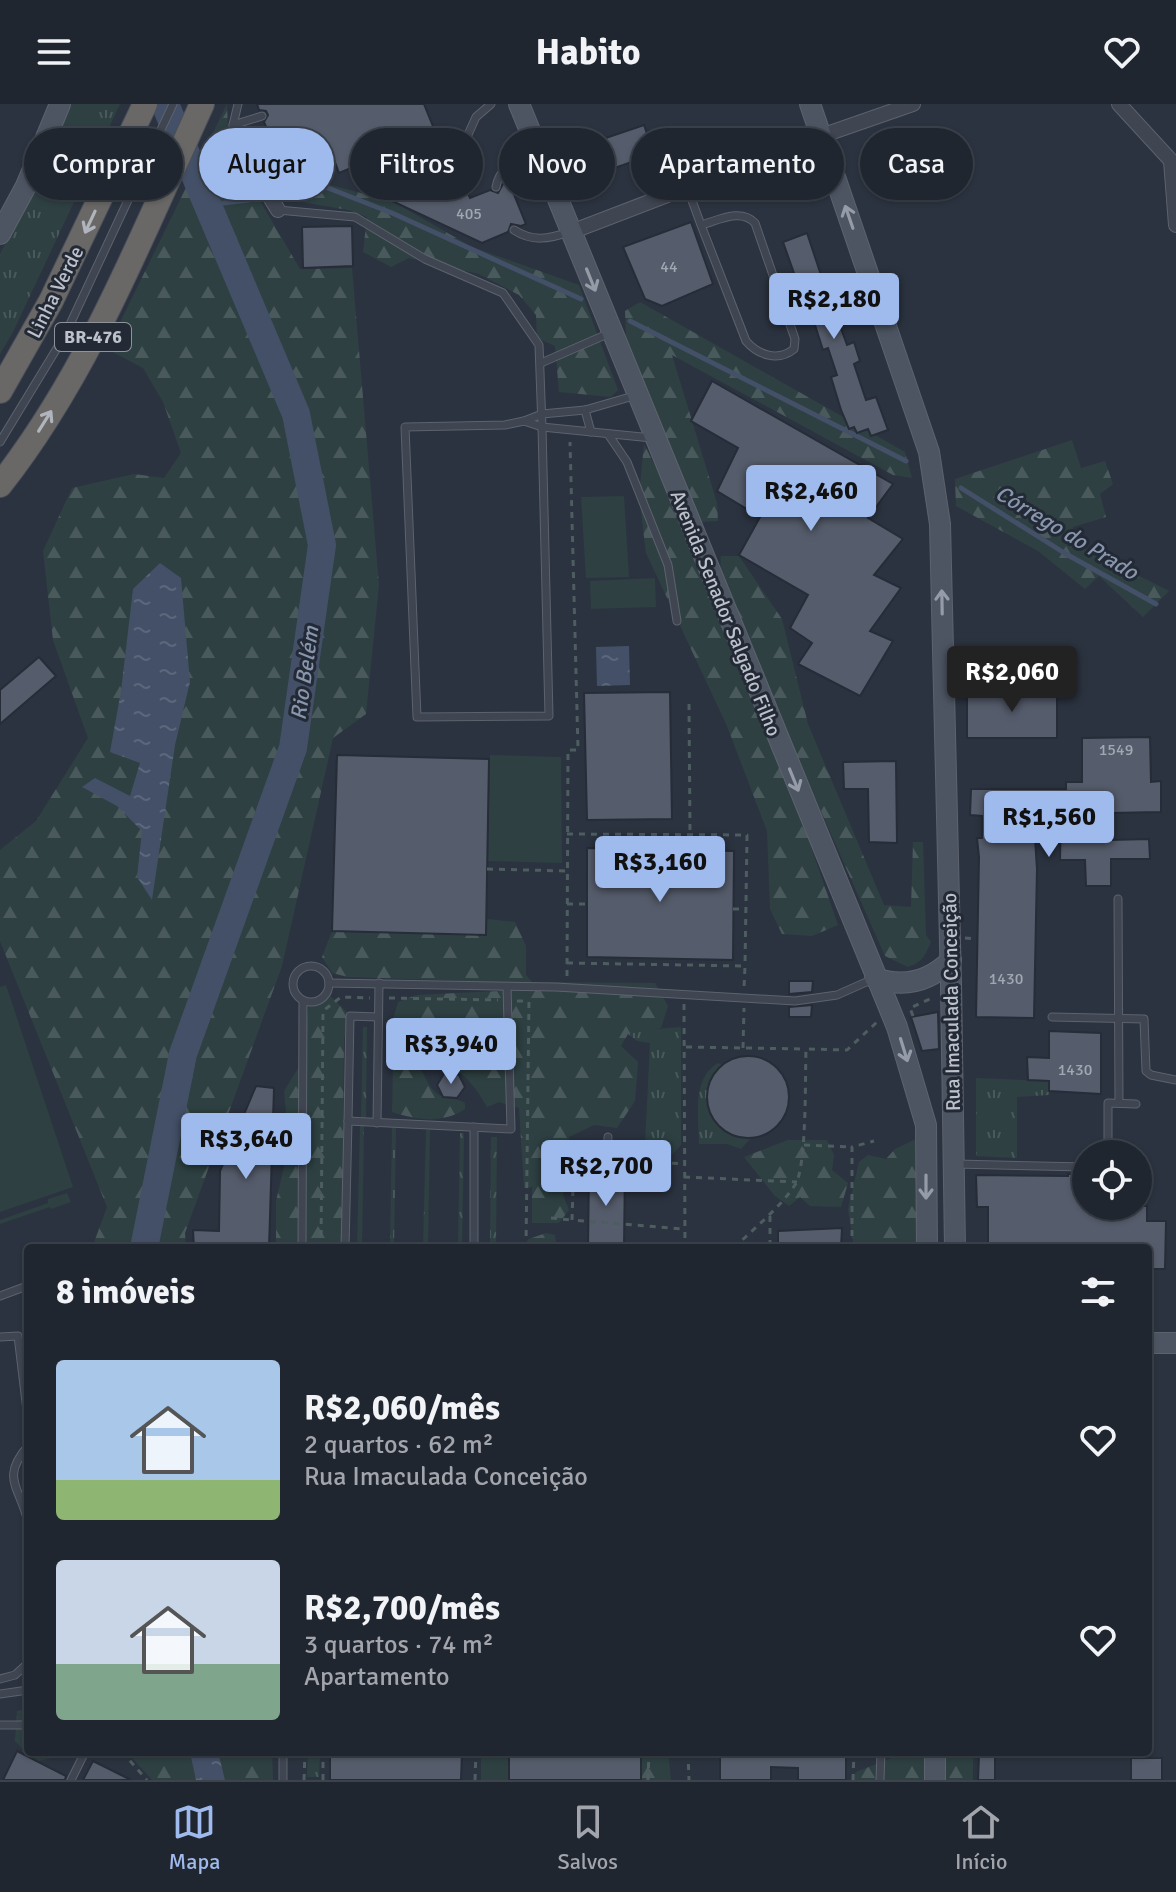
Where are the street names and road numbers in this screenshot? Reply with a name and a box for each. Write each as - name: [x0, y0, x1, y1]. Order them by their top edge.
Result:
- street label: Linha Verde: [22, 242, 89, 343]
- road number: BR-476: [55, 323, 131, 351]
- street label: Avenida Senador Salgado Filho: [665, 487, 786, 740]
- street label: Rua Imaculada Conceição: [937, 893, 966, 1111]

